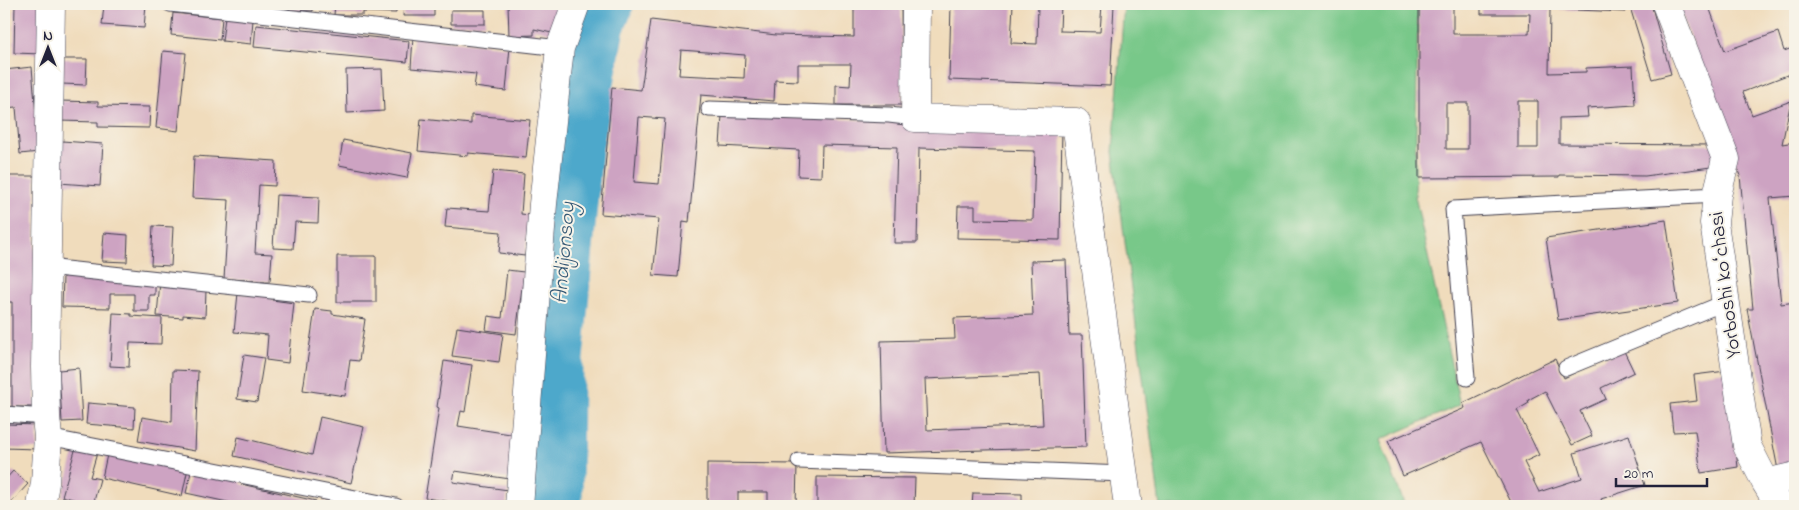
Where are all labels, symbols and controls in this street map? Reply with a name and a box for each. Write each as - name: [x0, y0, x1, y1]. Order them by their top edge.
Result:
- north arrow: [22, 22, 72, 72]
- text: N: [43, 26, 53, 47]
- water label: Andijonsoy: [545, 200, 585, 305]
- street label: Yorboshi koʻchasi: [1702, 210, 1750, 360]
- scale bar: [1616, 455, 1708, 487]
- text: 20 m: [1624, 463, 1654, 485]

